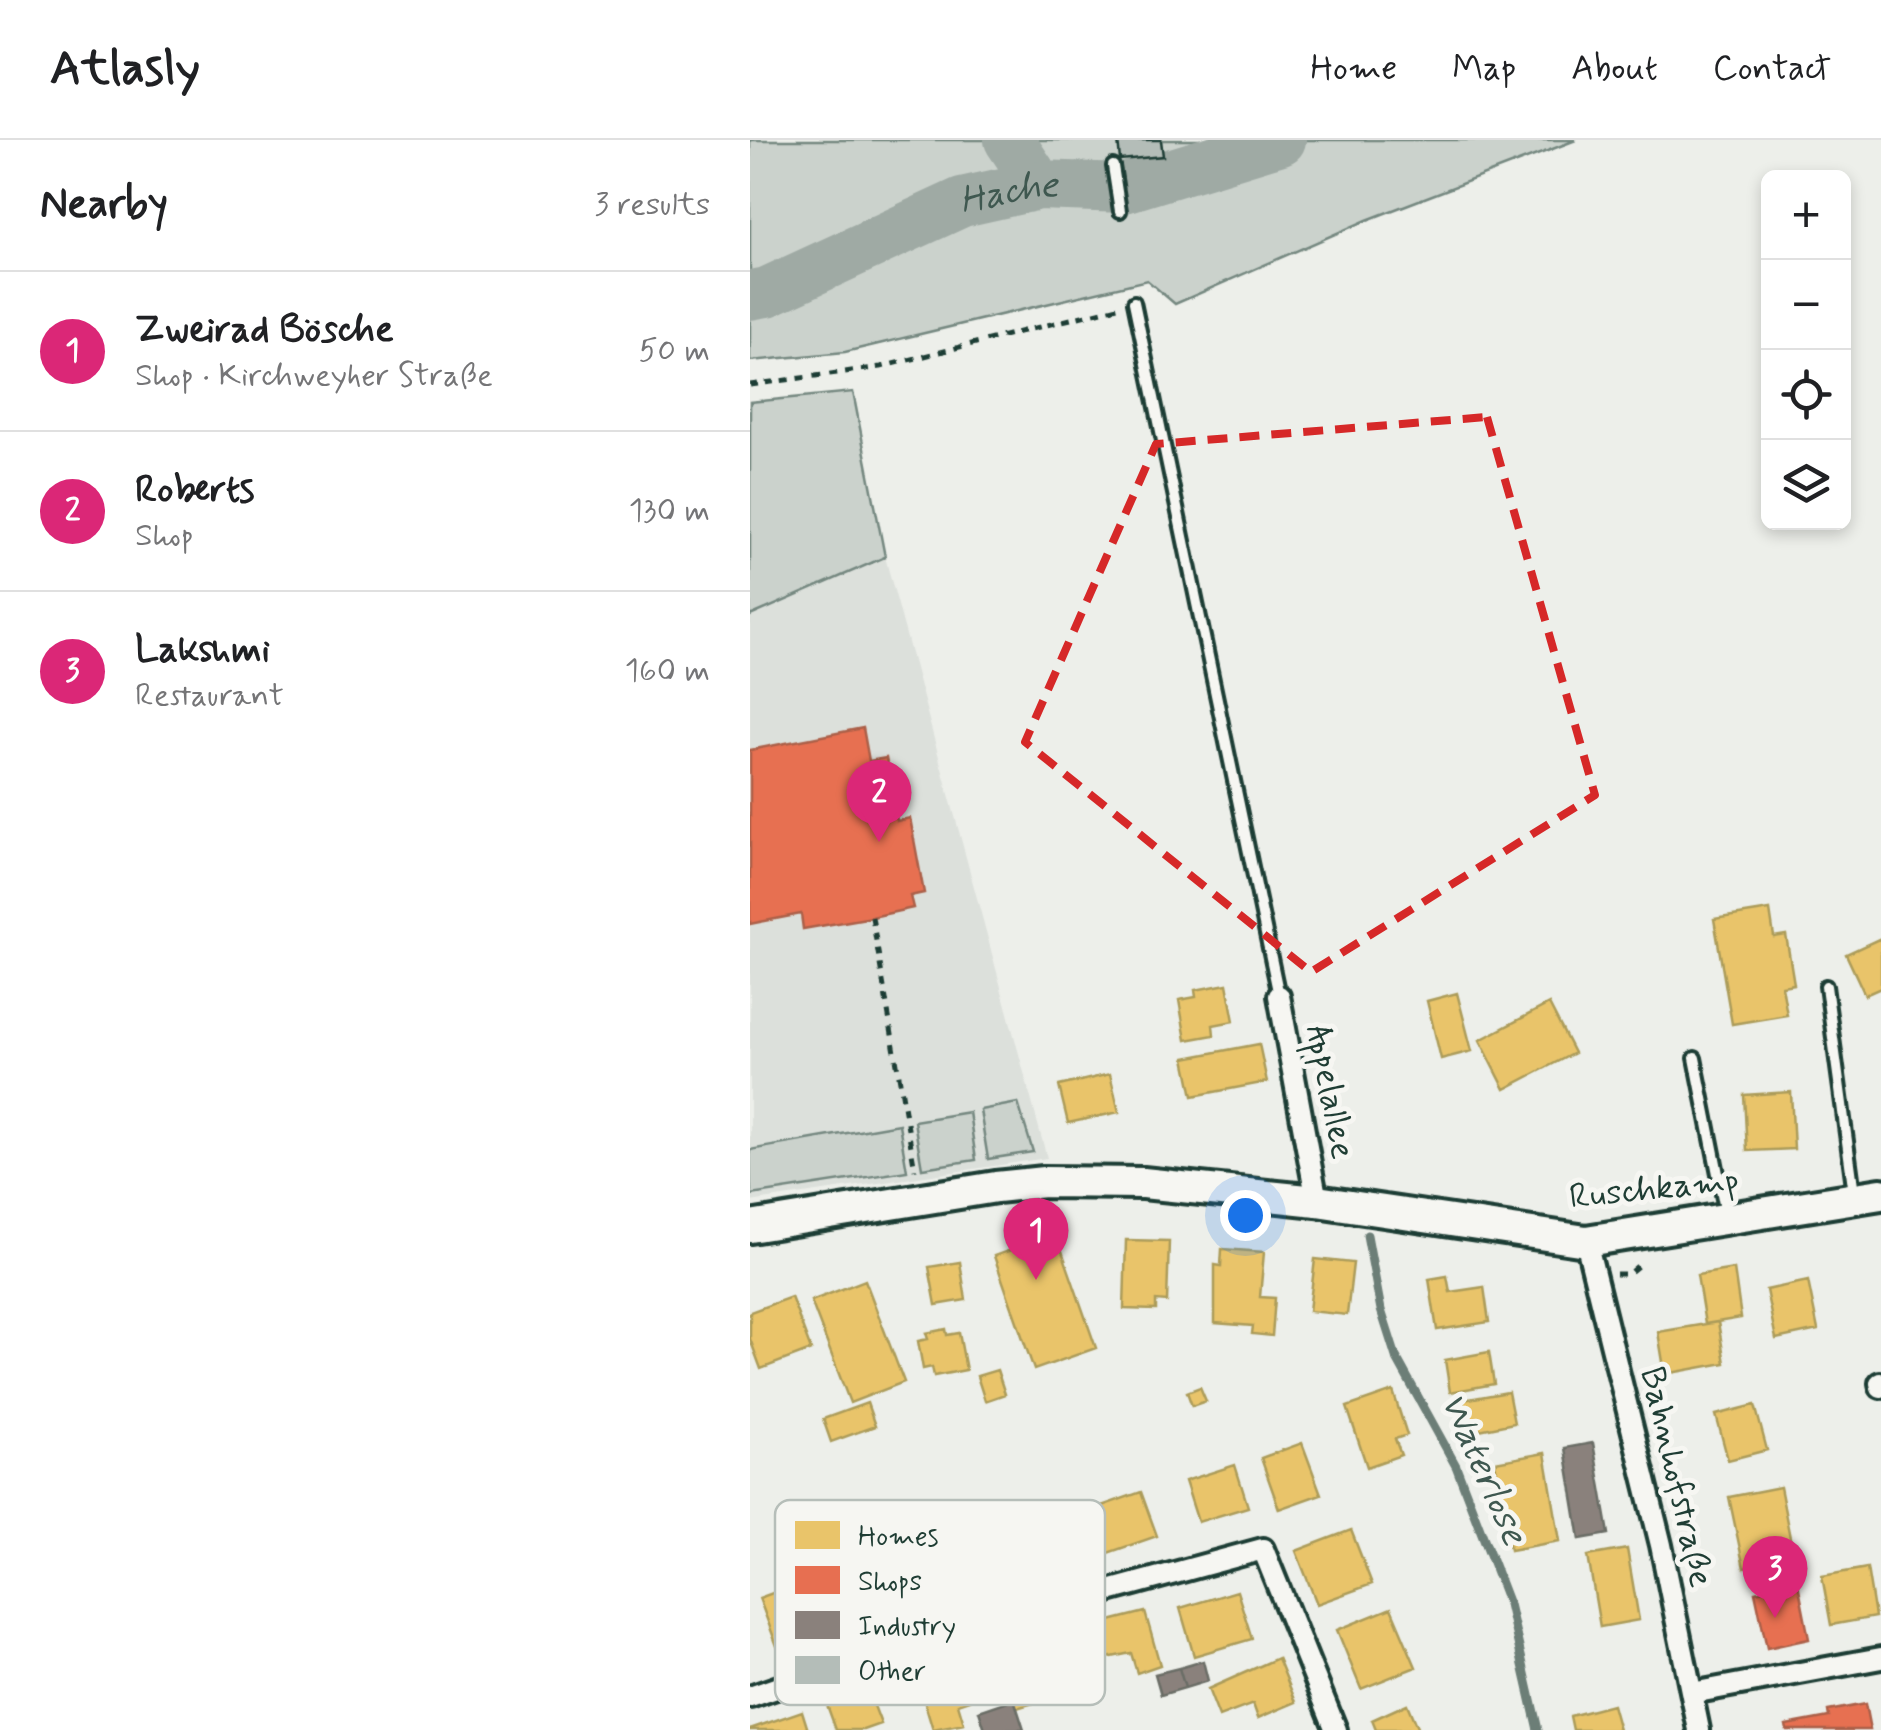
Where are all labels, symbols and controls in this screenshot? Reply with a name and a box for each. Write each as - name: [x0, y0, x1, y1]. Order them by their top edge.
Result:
- text: Atlasly: [50, 38, 200, 101]
- text: Home: [1310, 46, 1397, 92]
- text: Map: [1452, 46, 1516, 92]
- text: About: [1571, 46, 1658, 92]
- text: Contact: [1713, 46, 1831, 92]
- water label: Hache: [955, 161, 1060, 226]
- map controls: [1761, 170, 1851, 530]
- button: +: [1761, 170, 1851, 260]
- text: Nearby: [40, 178, 168, 233]
- text: 3 results: [594, 184, 710, 226]
- button: −: [1761, 260, 1851, 350]
- text: Zweirad Bösche: [135, 306, 394, 355]
- text: 1: [65, 330, 80, 372]
- text: 50 m: [638, 330, 710, 372]
- button: locate: [1761, 350, 1851, 440]
- text: Shop · Kirchweyher Straße: [135, 355, 493, 397]
- button: layers: [1761, 440, 1851, 530]
- text: Roberts: [135, 466, 254, 515]
- text: 2: [65, 490, 80, 532]
- text: 130 m: [629, 490, 710, 532]
- text: Shop: [135, 515, 194, 557]
- text: Lakshmi: [135, 626, 270, 675]
- text: 3: [65, 650, 80, 692]
- text: 160 m: [625, 650, 710, 692]
- text: Restaurant: [135, 675, 284, 717]
- pin: 2: [846, 760, 912, 842]
- street label: Appelallee: [1291, 1021, 1366, 1164]
- street label: Ruschkamp: [1567, 1157, 1741, 1221]
- your location: [1220, 1190, 1271, 1241]
- pin: 1: [1004, 1198, 1068, 1280]
- street label: Bahnhofstraße: [1628, 1362, 1724, 1592]
- water label: Waterlose: [1428, 1385, 1539, 1554]
- legend: [775, 1500, 1105, 1705]
- text: Homes: [858, 1519, 939, 1556]
- pin: 3: [1742, 1536, 1808, 1618]
- text: Shops: [858, 1564, 922, 1601]
- text: Industry: [858, 1609, 956, 1646]
- text: Other: [858, 1654, 926, 1691]

